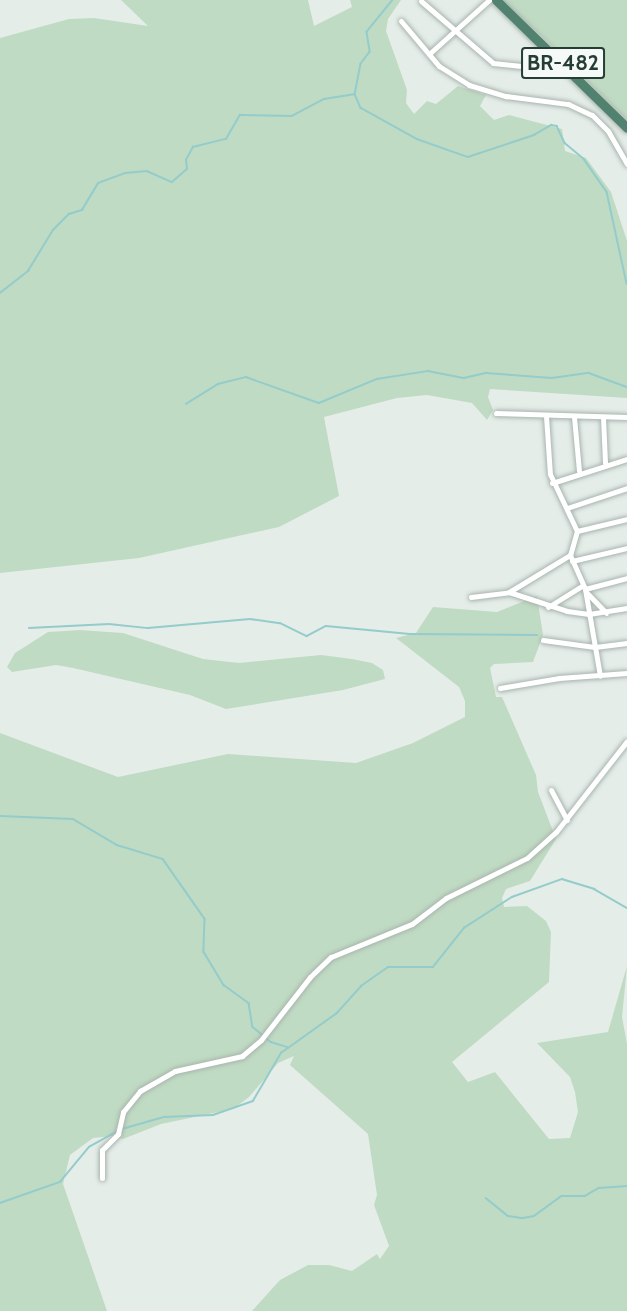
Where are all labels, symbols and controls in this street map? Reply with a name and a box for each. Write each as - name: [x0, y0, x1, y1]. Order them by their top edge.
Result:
- road number: BR-482: [521, 45, 605, 81]

